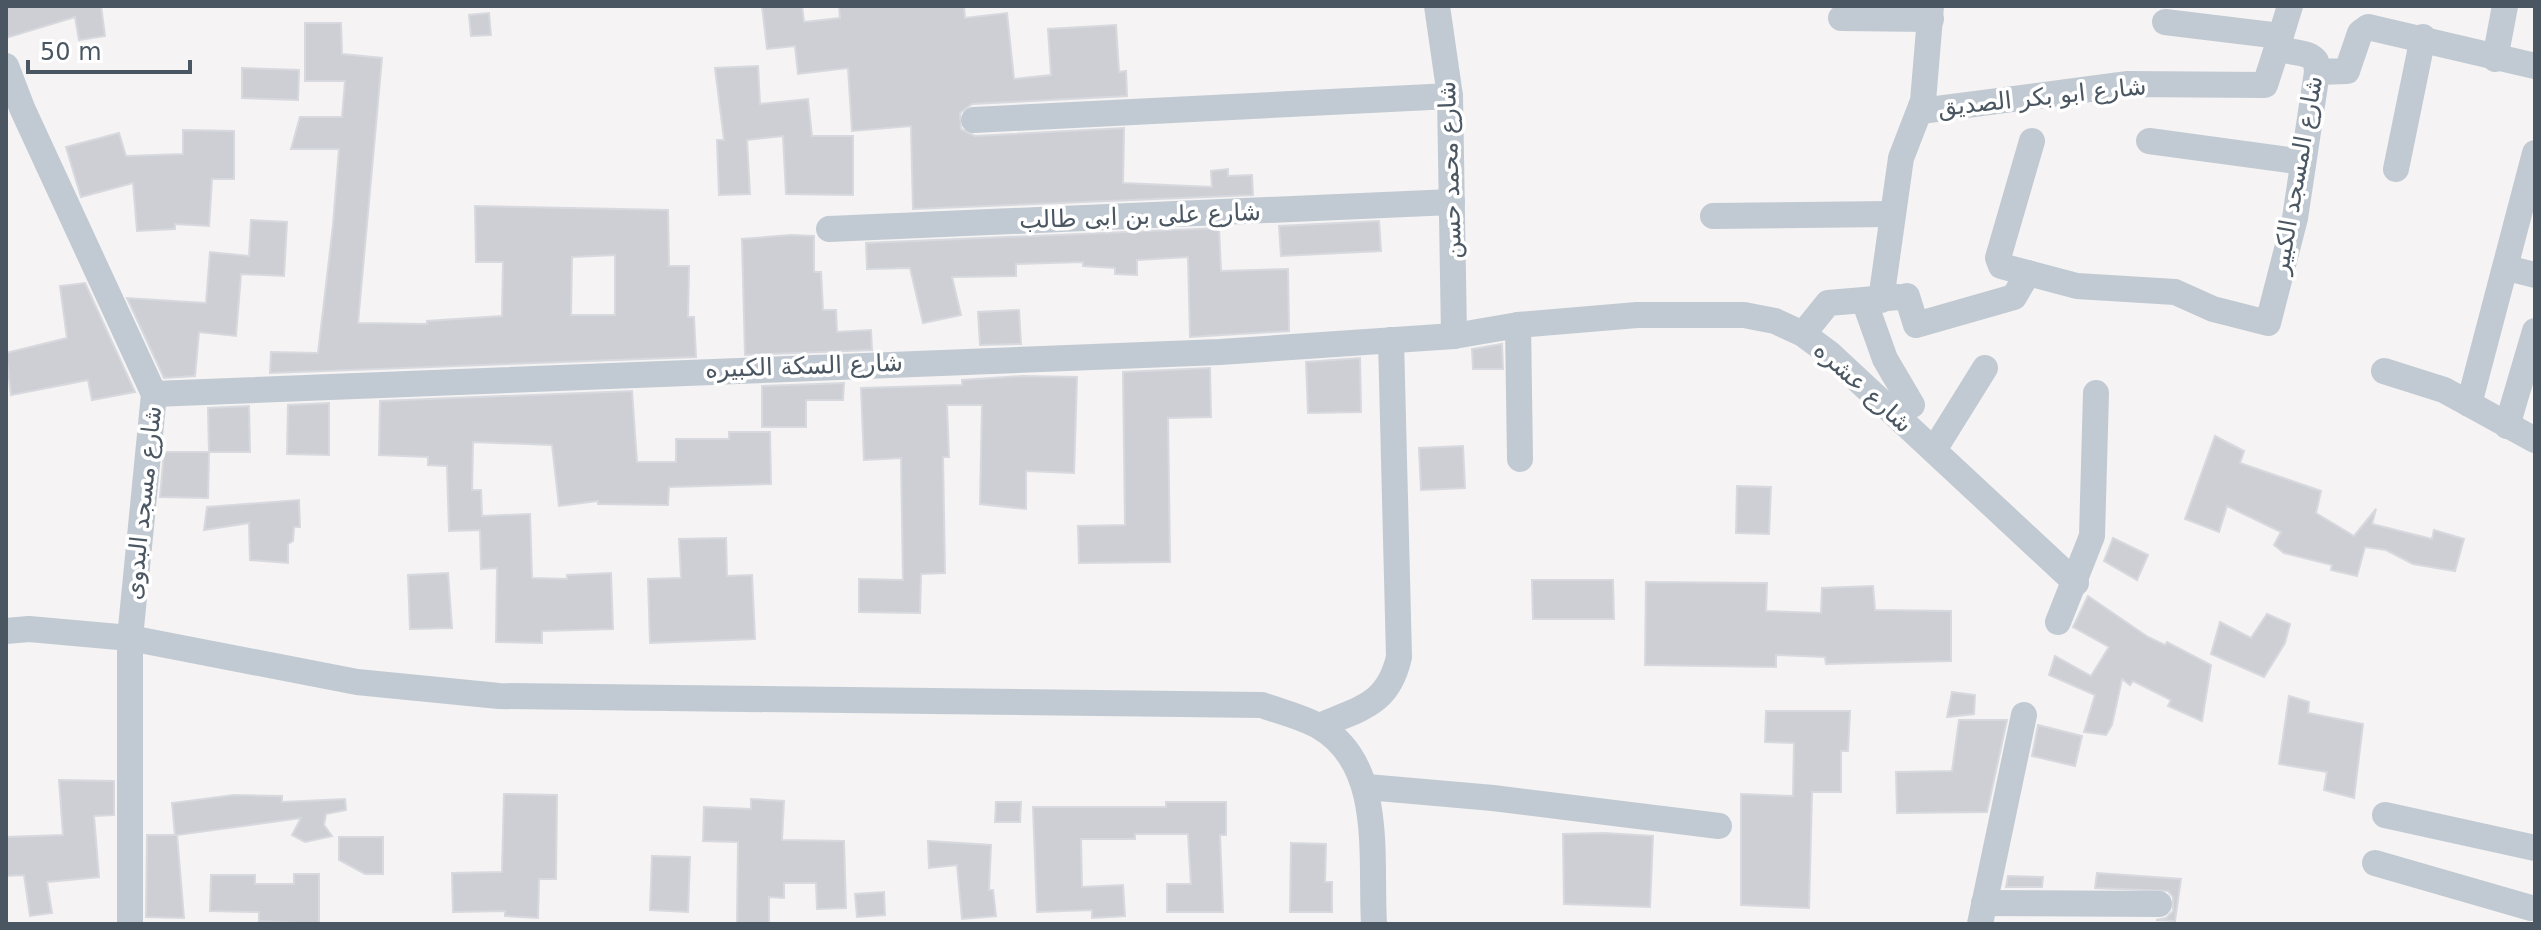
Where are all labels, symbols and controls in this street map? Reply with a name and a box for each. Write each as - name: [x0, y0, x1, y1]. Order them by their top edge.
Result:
- scale bar: [28, 24, 190, 74]
- text: 50 m: [40, 38, 102, 66]
- street label: شارع ابو بكر الصديق: [1936, 72, 2148, 122]
- street label: شارع المسجد الكبير: [2266, 74, 2328, 277]
- street label: شارع محمد حسن: [1433, 81, 1467, 259]
- street label: شارع على بن ابى طالب: [1019, 198, 1261, 234]
- street label: شارع عشره: [1808, 336, 1918, 438]
- street label: شارع السكة الكبيره: [705, 349, 903, 383]
- street label: شارع مسجد البدوى: [119, 405, 167, 601]

